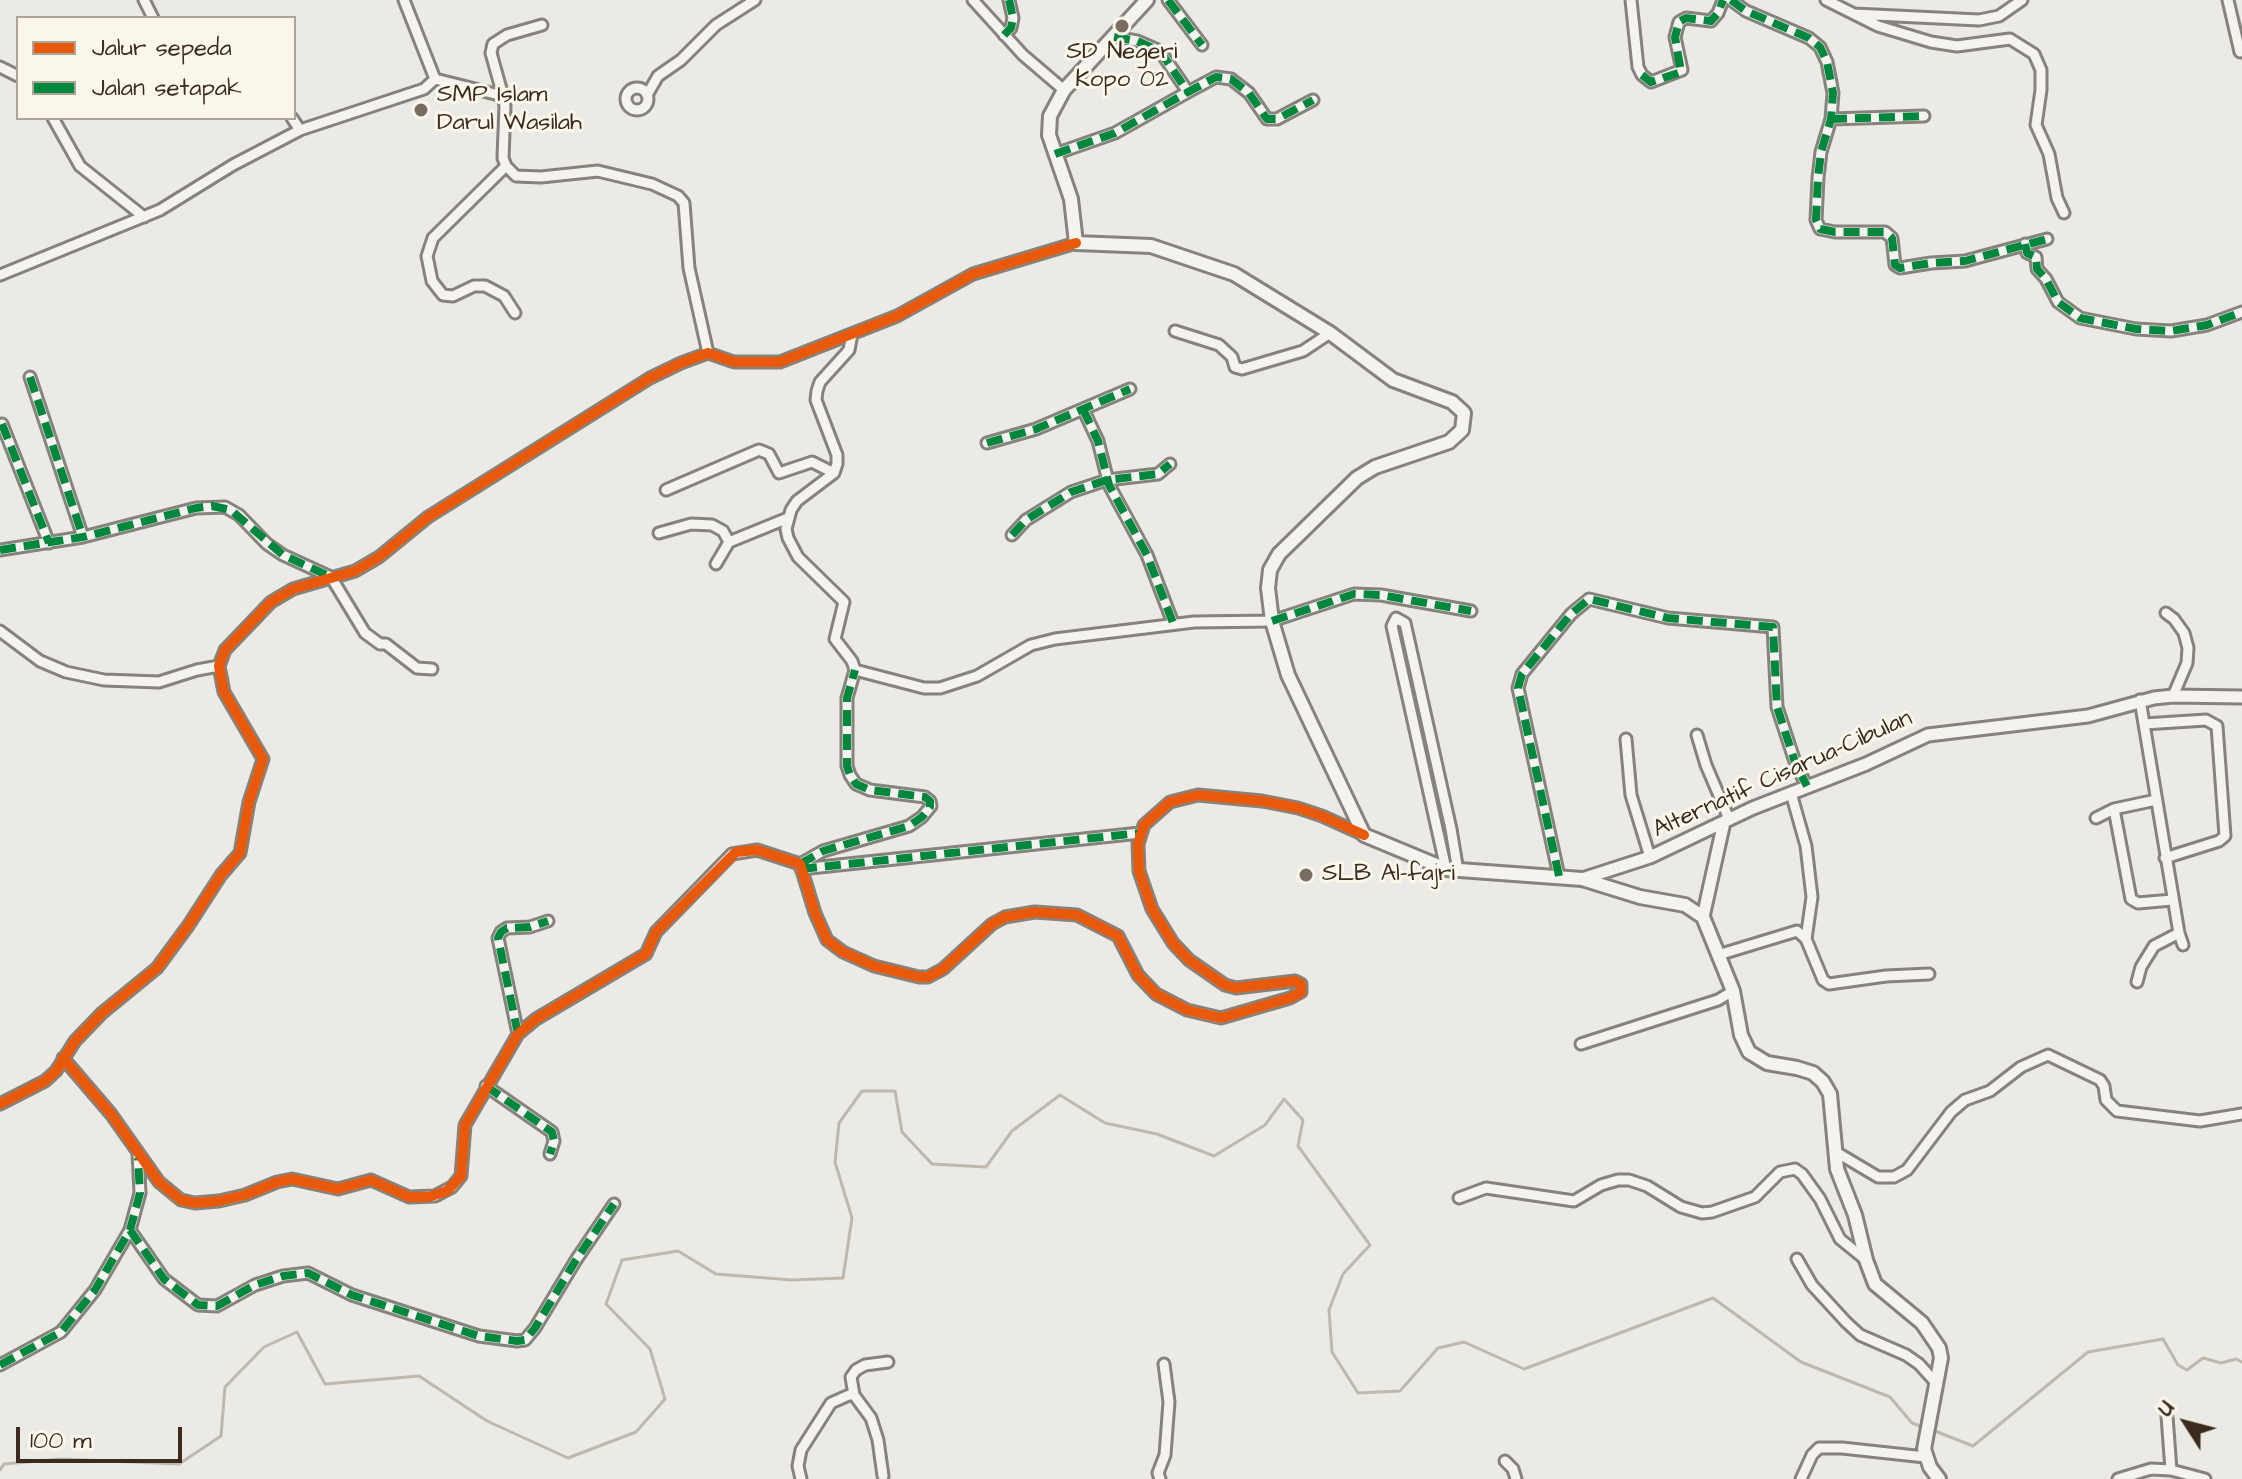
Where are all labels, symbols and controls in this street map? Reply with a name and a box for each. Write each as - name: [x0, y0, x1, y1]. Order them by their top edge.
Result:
- legend: [16, 16, 296, 120]
- marker: SD Negeri Kopo 02: [1113, 17, 1131, 35]
- text: Jalur sepeda: [92, 31, 232, 65]
- place label: SD Negeri Kopo 02: [1067, 39, 1177, 95]
- text: Jalan setapak: [92, 71, 242, 105]
- place label: SMP Islam Darul Wasilah: [437, 82, 582, 138]
- marker: SMP Islam Darul Wasilah: [412, 101, 430, 119]
- street label: Alternatif Cisarua-Cibulan: [1649, 705, 1917, 845]
- place label: SLB Al-fajri: [1322, 861, 1455, 889]
- marker: SLB Al-fajri: [1297, 866, 1315, 884]
- north arrow: [2146, 1383, 2226, 1463]
- text: U: [2150, 1394, 2182, 1423]
- scale bar: [20, 1411, 186, 1461]
- text: 100 m: [30, 1424, 92, 1458]

